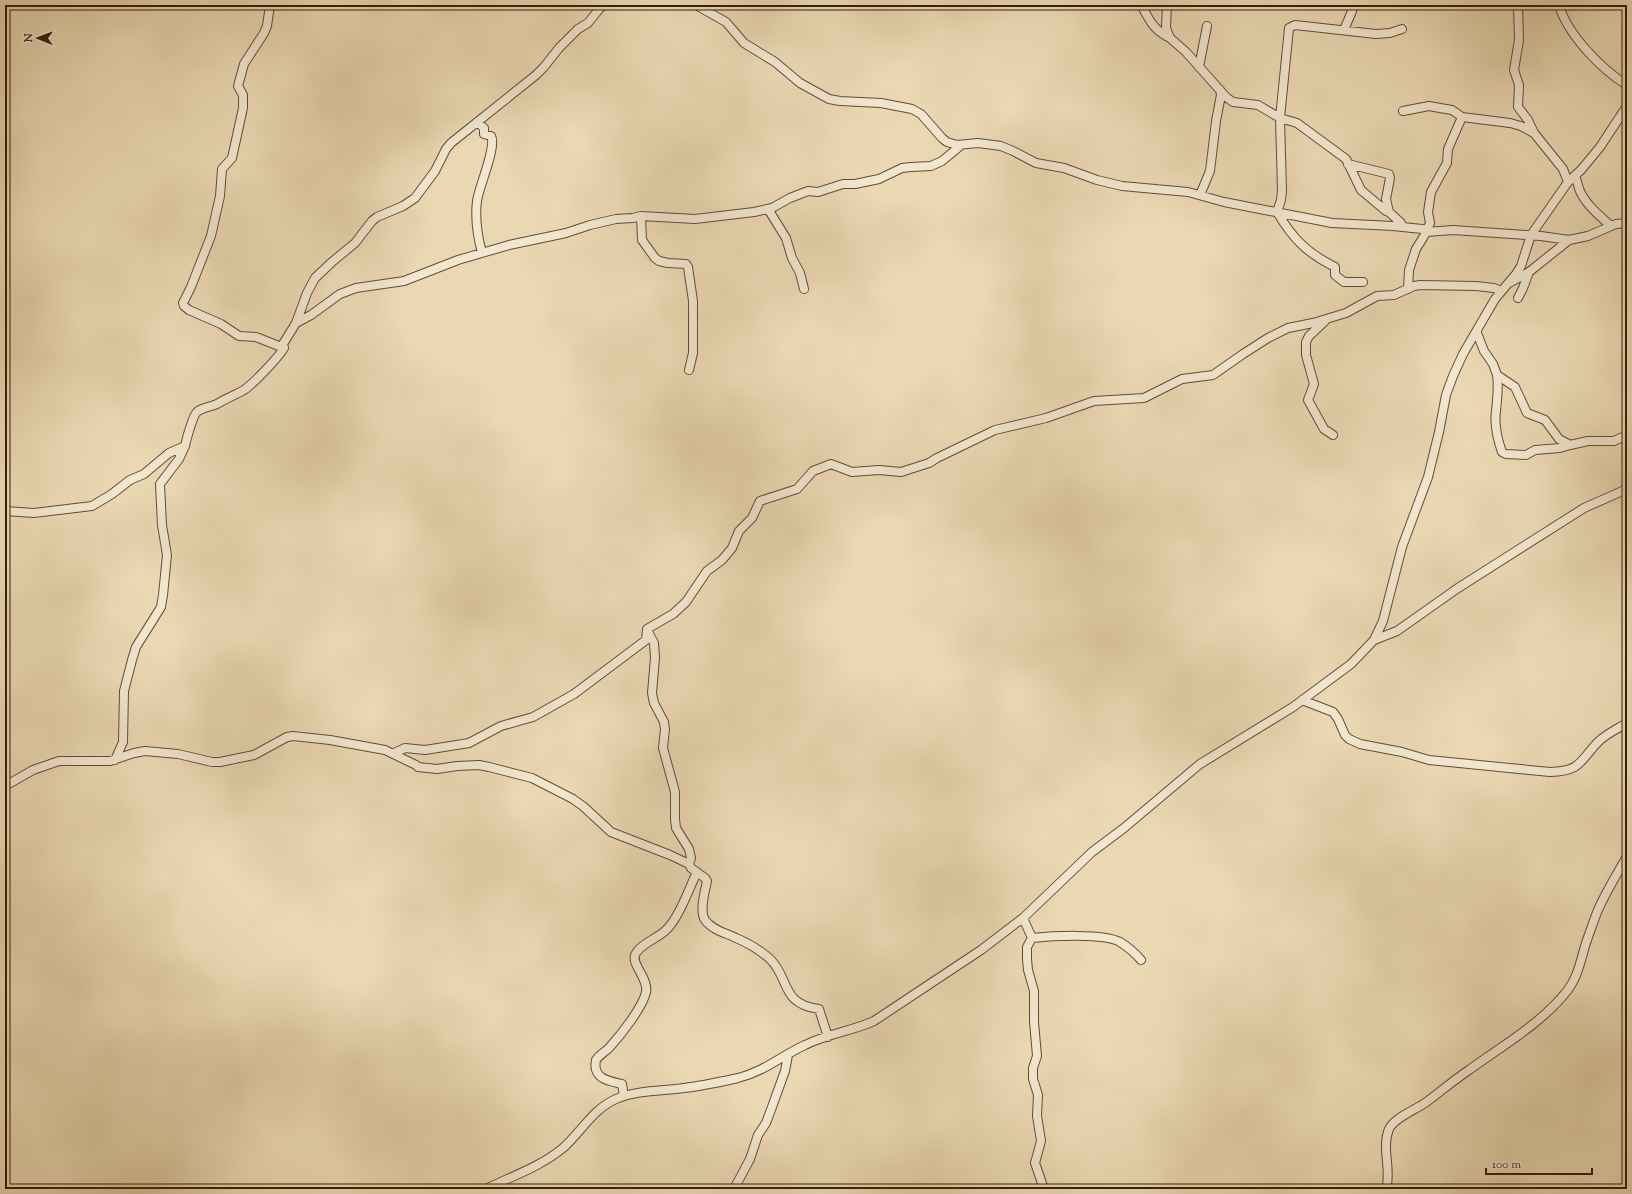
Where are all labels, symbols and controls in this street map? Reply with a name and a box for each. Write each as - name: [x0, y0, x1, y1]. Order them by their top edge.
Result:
- north arrow: [18, 18, 58, 58]
- text: N: [21, 33, 37, 43]
- scale bar: [1486, 1150, 1592, 1176]
- text: 100 m: [1492, 1156, 1521, 1174]

